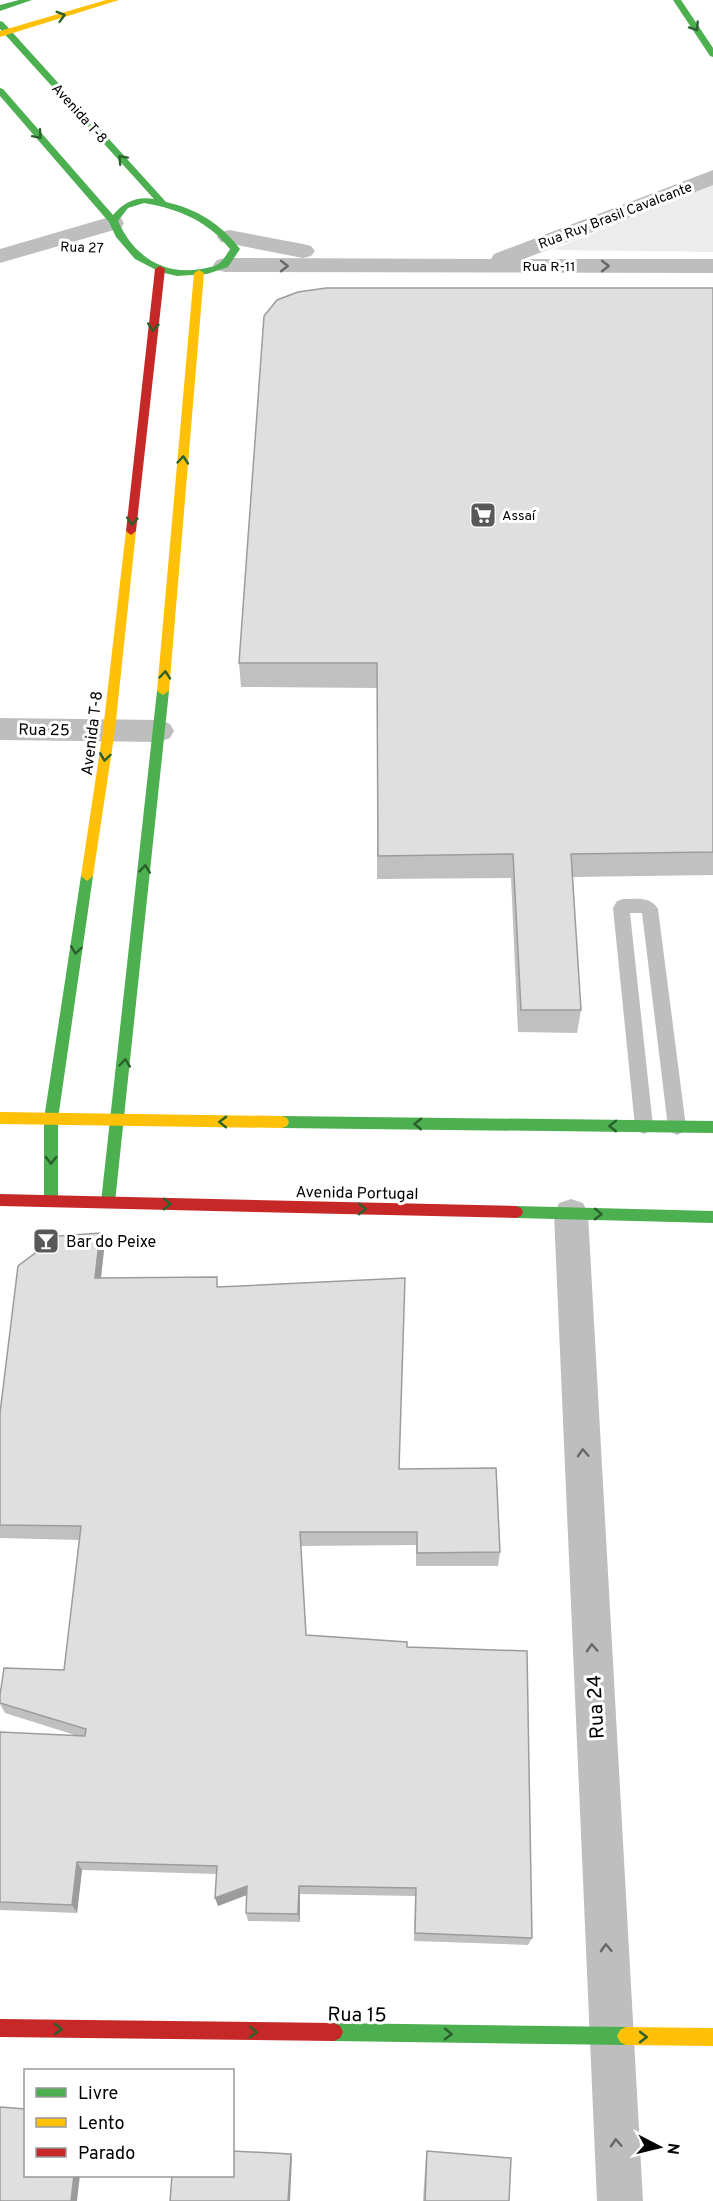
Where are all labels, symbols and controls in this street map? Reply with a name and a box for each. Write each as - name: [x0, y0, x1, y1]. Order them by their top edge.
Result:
- one-way arrow: [55, 11, 66, 23]
- one-way arrow: [688, 20, 699, 31]
- street label: Avenida T-8: [48, 81, 110, 147]
- one-way arrow: [31, 128, 42, 139]
- one-way arrow: [118, 155, 129, 165]
- street label: Rua Ruy Brasil Cavalcante: [536, 179, 695, 254]
- street label: Rua 27: [60, 239, 104, 258]
- street label: Rua R-11: [523, 259, 575, 276]
- one-way arrow: [279, 260, 288, 272]
- one-way arrow: [601, 260, 610, 272]
- one-way arrow: [147, 323, 160, 332]
- one-way arrow: [176, 455, 189, 465]
- supermarket icon: Assaí: [468, 500, 498, 530]
- place label: Assaí: [502, 508, 537, 525]
- one-way arrow: [126, 517, 139, 526]
- one-way arrow: [158, 671, 171, 680]
- street label: Avenida T-8: [78, 690, 108, 777]
- street label: Rua 25: [18, 721, 70, 741]
- one-way arrow: [99, 751, 112, 761]
- one-way arrow: [138, 865, 151, 874]
- one-way arrow: [71, 945, 83, 954]
- one-way arrow: [118, 1059, 130, 1068]
- one-way arrow: [218, 1116, 227, 1128]
- one-way arrow: [413, 1118, 422, 1130]
- one-way arrow: [608, 1120, 617, 1132]
- one-way arrow: [44, 1155, 57, 1164]
- street label: Avenida Portugal: [295, 1183, 419, 1205]
- one-way arrow: [162, 1198, 171, 1210]
- one-way arrow: [357, 1202, 366, 1215]
- one-way arrow: [594, 1208, 603, 1221]
- bar icon: Bar do Peixe: [31, 1226, 61, 1256]
- place label: Bar do Peixe: [66, 1233, 156, 1253]
- one-way arrow: [576, 1449, 589, 1458]
- one-way arrow: [585, 1644, 598, 1653]
- street label: Rua 24: [582, 1674, 612, 1740]
- one-way arrow: [599, 1943, 612, 1952]
- street label: Rua 15: [327, 2002, 387, 2030]
- one-way arrow: [54, 2023, 63, 2035]
- one-way arrow: [249, 2025, 258, 2038]
- one-way arrow: [444, 2028, 453, 2040]
- one-way arrow: [639, 2031, 648, 2043]
- legend: [24, 2069, 234, 2177]
- text: Livre: [78, 2083, 118, 2106]
- text: Lento: [78, 2113, 124, 2136]
- north arrow: [629, 2117, 689, 2177]
- one-way arrow: [610, 2138, 623, 2147]
- text: N: [661, 2142, 683, 2156]
- text: Parado: [78, 2143, 135, 2166]

